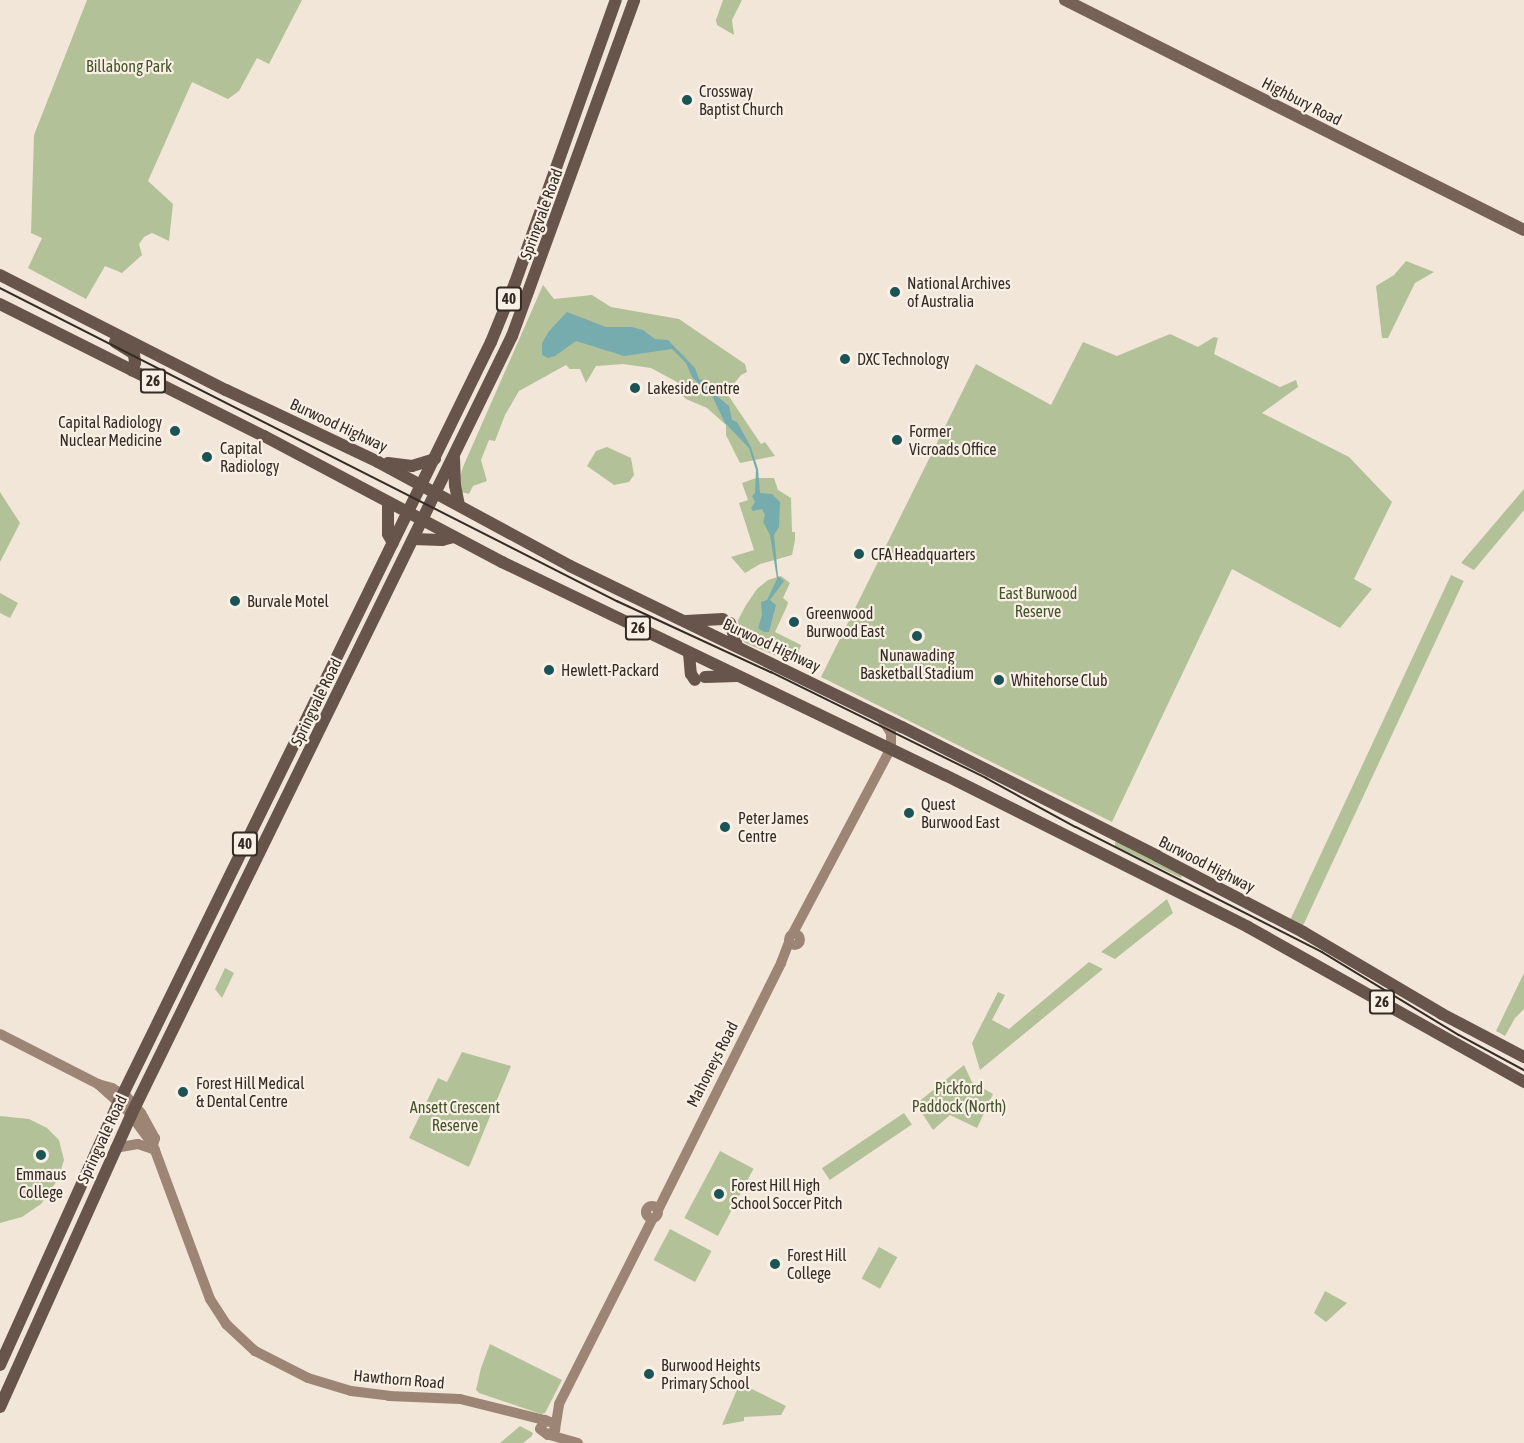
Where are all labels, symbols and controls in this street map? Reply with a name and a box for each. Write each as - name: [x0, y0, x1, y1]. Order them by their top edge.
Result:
- park label: Billabong Park: [86, 56, 172, 76]
- street label: Highbury Road: [1259, 73, 1345, 129]
- place label: Crossway Baptist Church: [699, 81, 783, 119]
- marker: Crossway Baptist Church: [680, 93, 694, 107]
- street label: Springvale Road: [516, 166, 566, 262]
- place label: National Archives of Australia: [907, 273, 1011, 311]
- marker: National Archives of Australia: [888, 285, 902, 299]
- road number: 40: [496, 287, 522, 311]
- place label: DXC Technology: [857, 349, 949, 369]
- marker: DXC Technology: [838, 352, 852, 366]
- road number: 26: [140, 369, 166, 393]
- place label: Lakeside Centre: [647, 378, 740, 398]
- marker: Lakeside Centre: [628, 381, 642, 395]
- street label: Burwood Highway: [287, 394, 391, 456]
- place label: Capital Radiology Nuclear Medicine: [58, 412, 162, 450]
- place label: Former Vicroads Office: [909, 421, 996, 459]
- marker: Capital Radiology Nuclear Medicine: [166, 422, 184, 440]
- marker: Former Vicroads Office: [890, 433, 904, 447]
- place label: Capital Radiology: [220, 438, 279, 476]
- marker: Capital Radiology: [198, 448, 216, 466]
- place label: CFA Headquarters: [871, 544, 975, 564]
- marker: CFA Headquarters: [852, 547, 866, 561]
- park label: East Burwood Reserve: [999, 583, 1077, 621]
- place label: Burvale Motel: [247, 591, 329, 611]
- marker: Burvale Motel: [228, 594, 242, 608]
- place label: Greenwood Burwood East: [806, 603, 885, 641]
- street label: Burwood Highway: [720, 614, 824, 676]
- marker: Greenwood Burwood East: [787, 615, 801, 629]
- road number: 26: [624, 616, 652, 640]
- marker: Nunawading Basketball Stadium: [910, 629, 924, 643]
- place label: Nunawading Basketball Stadium: [860, 645, 974, 683]
- street label: Springvale Road: [286, 655, 346, 749]
- place label: Hewlett-Packard: [561, 660, 659, 680]
- marker: Hewlett-Packard: [542, 663, 556, 677]
- place label: Whitehorse Club: [1011, 670, 1108, 690]
- marker: Whitehorse Club: [992, 673, 1006, 687]
- place label: Quest Burwood East: [921, 794, 1000, 832]
- marker: Quest Burwood East: [902, 806, 916, 820]
- place label: Peter James Centre: [738, 808, 809, 846]
- marker: Peter James Centre: [716, 818, 734, 836]
- road number: 40: [232, 832, 258, 856]
- street label: Burwood Highway: [1156, 832, 1258, 896]
- road number: 26: [1368, 990, 1396, 1014]
- street label: Mahoneys Road: [682, 1018, 742, 1110]
- place label: Forest Hill Medical & Dental Centre: [196, 1073, 304, 1111]
- park label: Pickford Paddock (North): [912, 1078, 1006, 1116]
- marker: Forest Hill Medical & Dental Centre: [174, 1083, 192, 1101]
- street label: Springvale Road: [73, 1092, 131, 1186]
- park label: Ansett Crescent Reserve: [410, 1097, 500, 1135]
- marker: Emmaus College: [34, 1148, 48, 1162]
- place label: Emmaus College: [16, 1164, 66, 1202]
- place label: Forest Hill High School Soccer Pitch: [731, 1175, 842, 1213]
- marker: Forest Hill High School Soccer Pitch: [712, 1187, 726, 1201]
- place label: Forest Hill College: [787, 1245, 847, 1283]
- marker: Forest Hill College: [768, 1257, 782, 1271]
- place label: Burwood Heights Primary School: [661, 1355, 760, 1393]
- street label: Hawthorn Road: [353, 1365, 445, 1393]
- marker: Burwood Heights Primary School: [642, 1367, 656, 1381]

